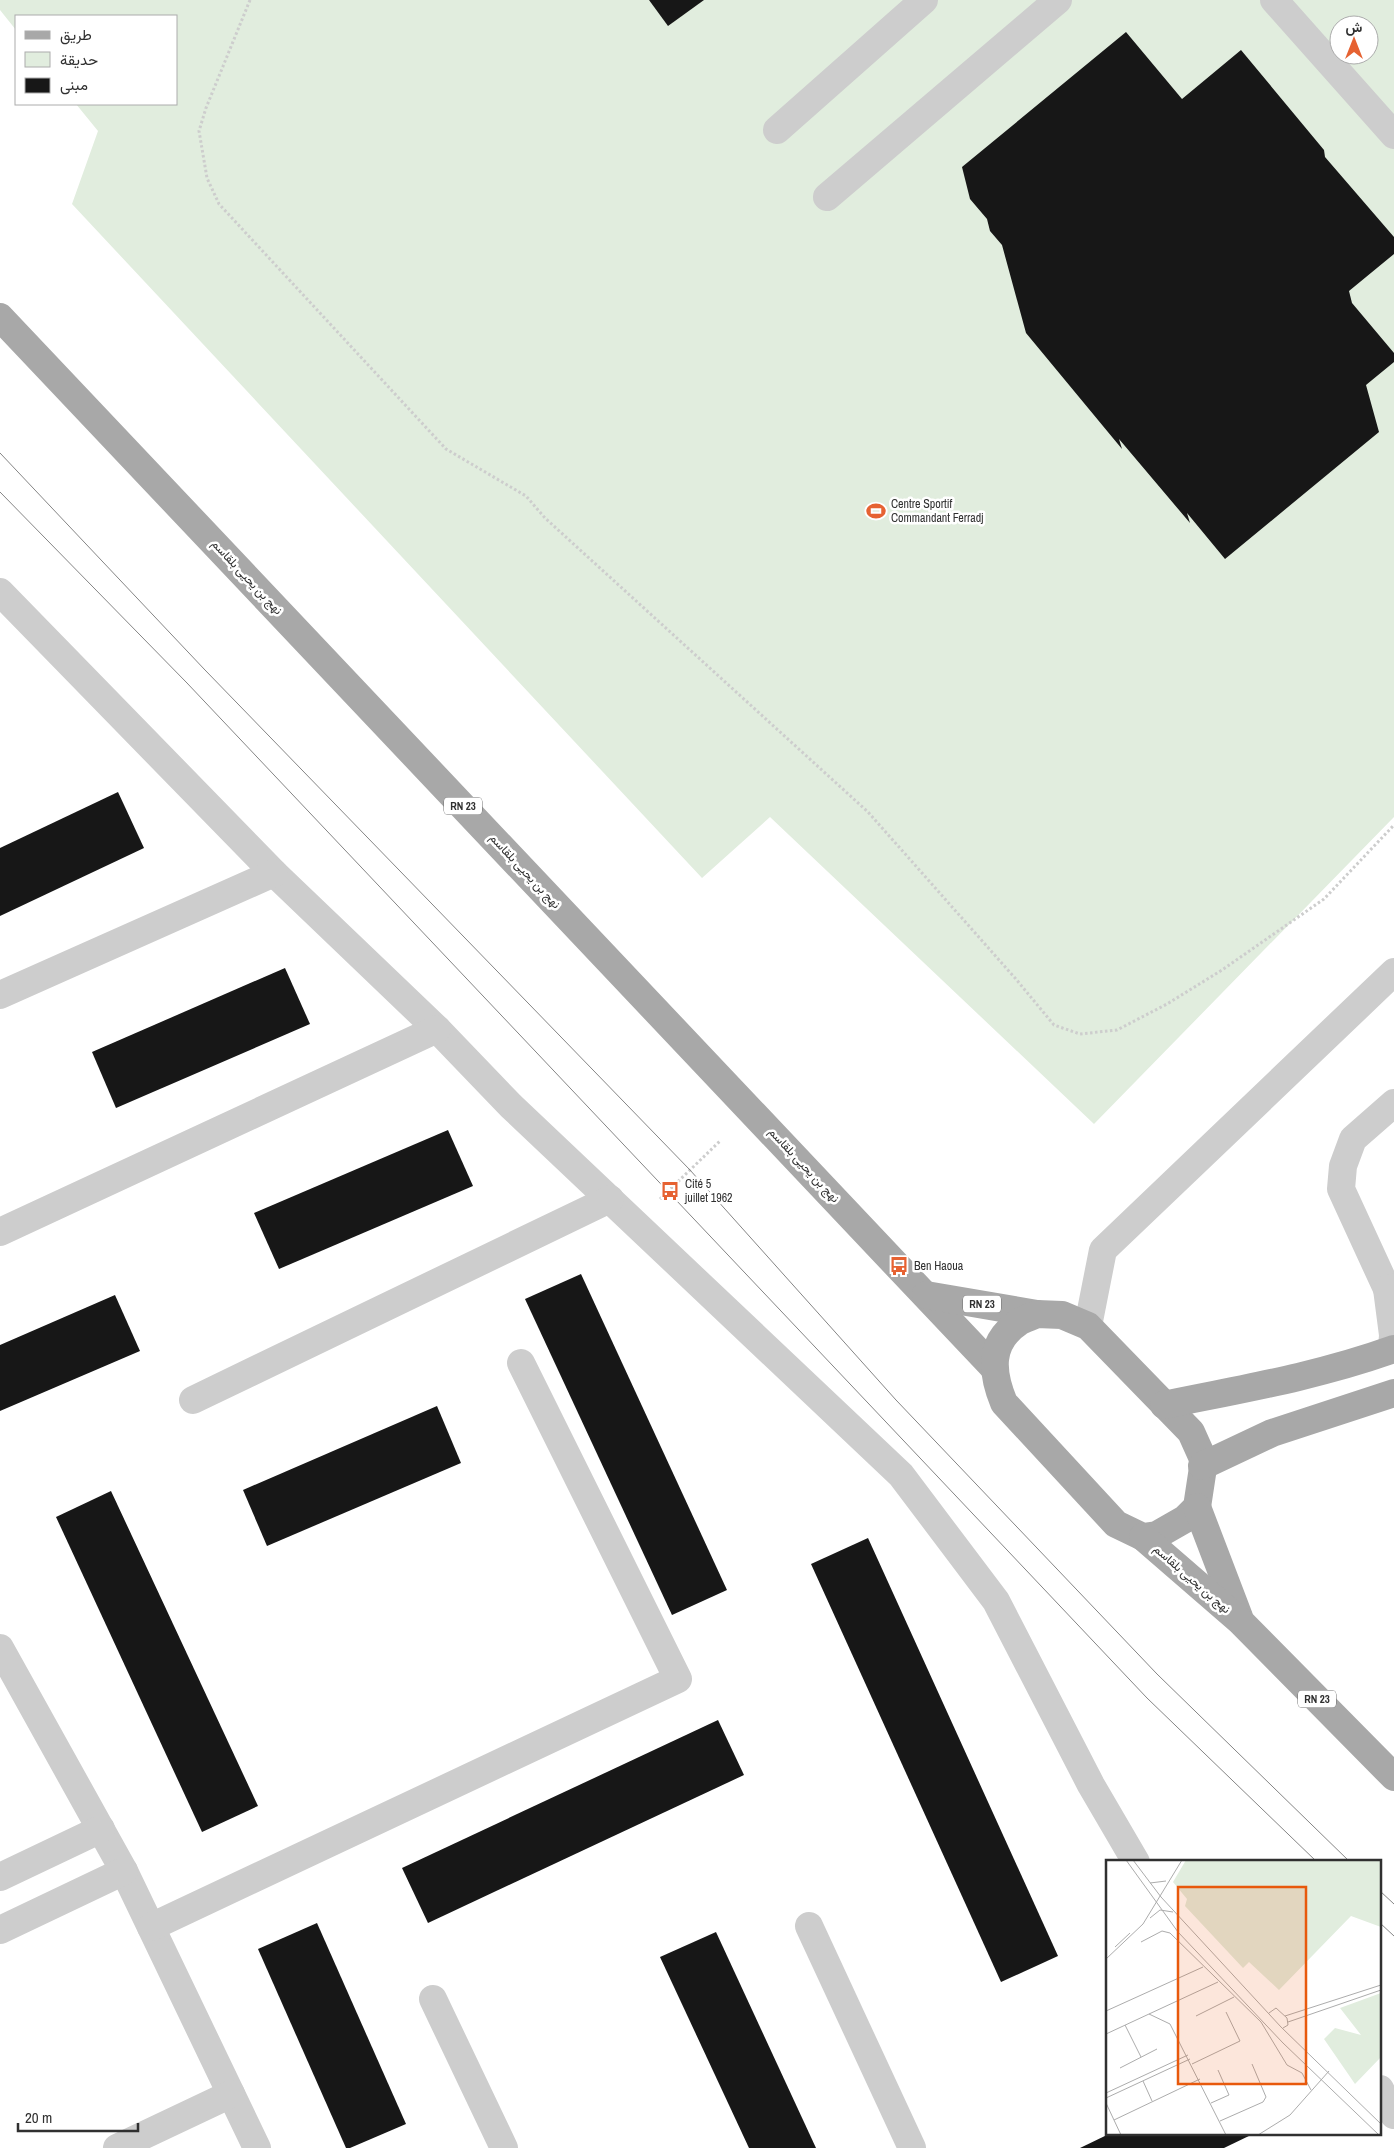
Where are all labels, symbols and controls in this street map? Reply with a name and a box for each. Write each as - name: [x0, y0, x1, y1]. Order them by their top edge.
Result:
- legend: [15, 15, 178, 105]
- north arrow: [1329, 15, 1379, 65]
- text: ش: [1346, 18, 1363, 36]
- text: طريق: [60, 24, 92, 45]
- text: حديقة: [60, 49, 98, 70]
- text: مبنى: [60, 74, 88, 95]
- place label: Centre Sportif Commandant Ferradj: [891, 496, 984, 526]
- sports icon: Centre Sportif Commandant Ferradj: [865, 500, 887, 522]
- street label: نهج بن يحيى بلقاسم: [207, 536, 286, 619]
- road number: RN 23: [444, 798, 482, 814]
- street label: نهج بن يحيى بلقاسم: [485, 830, 564, 913]
- street label: نهج بن يحيى بلقاسم: [764, 1124, 843, 1207]
- place label: Cité 5 juillet 1962: [684, 1176, 733, 1206]
- bus stop icon: Cité 5 juillet 1962: [659, 1180, 681, 1202]
- bus stop icon: Ben Haoua: [888, 1255, 910, 1277]
- place label: Ben Haoua: [914, 1258, 964, 1274]
- road number: RN 23: [963, 1296, 1001, 1312]
- street label: نهج بن يحيى بلقاسم: [1149, 1541, 1234, 1618]
- road number: RN 23: [1298, 1690, 1336, 1708]
- inset map: [1106, 1860, 1382, 2136]
- scale bar: [18, 2100, 138, 2132]
- text: 20 m: [25, 2107, 52, 2128]

